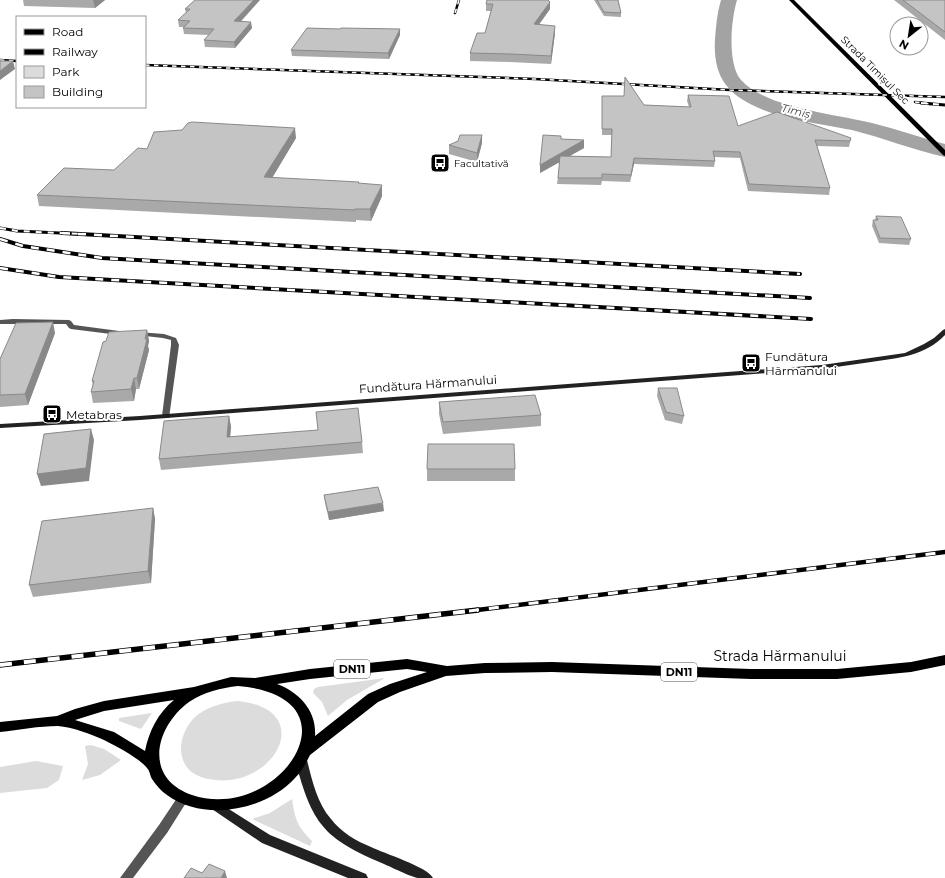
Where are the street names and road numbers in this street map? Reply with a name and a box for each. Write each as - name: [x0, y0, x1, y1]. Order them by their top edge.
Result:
- street label: Strada Timișul Sec: [838, 33, 912, 107]
- street label: Fundătura Hărmanului: [358, 372, 498, 396]
- street label: Strada Hărmanului: [713, 647, 847, 665]
- road number: DN11: [334, 660, 370, 678]
- road number: DN11: [661, 663, 697, 681]

